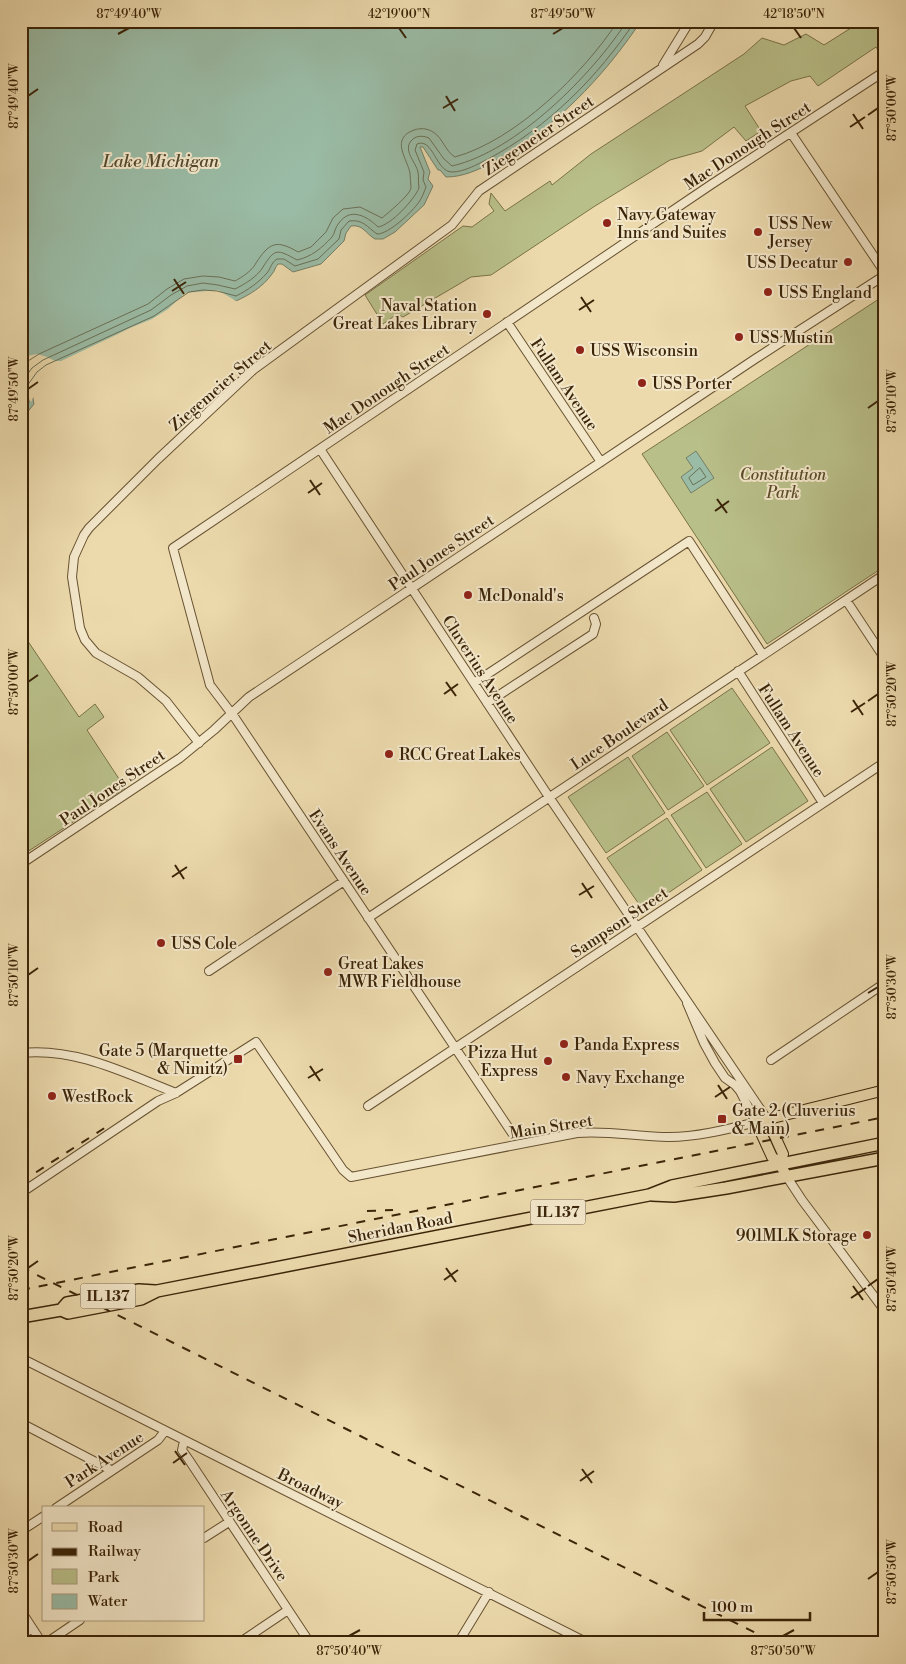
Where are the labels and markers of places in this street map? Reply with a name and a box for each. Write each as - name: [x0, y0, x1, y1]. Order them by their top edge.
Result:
- place label: Navy Gateway Inns and Suites: [617, 205, 726, 243]
- place label: USS New Jersey: [767, 214, 833, 252]
- marker: Navy Gateway Inns and Suites: [601, 217, 613, 229]
- marker: USS New Jersey: [752, 226, 764, 238]
- place label: USS Decatur: [746, 253, 838, 273]
- marker: USS Decatur: [842, 256, 854, 268]
- place label: USS England: [778, 283, 872, 303]
- marker: USS England: [762, 286, 774, 298]
- place label: Naval Station Great Lakes Library: [333, 296, 477, 334]
- marker: Naval Station Great Lakes Library: [481, 308, 493, 320]
- place label: USS Mustin: [749, 328, 834, 348]
- marker: USS Mustin: [733, 331, 745, 343]
- place label: USS Wisconsin: [590, 341, 699, 361]
- marker: USS Wisconsin: [574, 344, 586, 356]
- place label: USS Porter: [652, 374, 732, 394]
- marker: USS Porter: [636, 377, 648, 389]
- place label: McDonald's: [478, 586, 564, 606]
- marker: McDonald's: [462, 589, 474, 601]
- place label: RCC Great Lakes: [399, 745, 521, 765]
- marker: RCC Great Lakes: [383, 748, 395, 760]
- place label: USS Cole: [171, 934, 237, 954]
- marker: USS Cole: [155, 937, 167, 949]
- place label: Great Lakes MWR Fieldhouse: [338, 954, 461, 992]
- marker: Great Lakes MWR Fieldhouse: [322, 966, 334, 978]
- place label: Panda Express: [574, 1035, 680, 1055]
- marker: Panda Express: [558, 1038, 570, 1050]
- place label: Gate 5 (Marquette & Nimitz): [99, 1041, 228, 1079]
- place label: Pizza Hut Express: [467, 1043, 538, 1081]
- marker: Gate 5 (Marquette & Nimitz): [232, 1053, 244, 1065]
- marker: Pizza Hut Express: [542, 1055, 554, 1067]
- place label: Navy Exchange: [576, 1068, 685, 1088]
- marker: Navy Exchange: [560, 1071, 572, 1083]
- place label: WestRock: [61, 1087, 134, 1107]
- marker: WestRock: [46, 1090, 58, 1102]
- place label: Gate 2 (Cluverius & Main): [732, 1101, 855, 1139]
- marker: Gate 2 (Cluverius & Main): [716, 1113, 728, 1125]
- place label: 901MLK Storage: [736, 1226, 857, 1246]
- marker: 901MLK Storage: [861, 1229, 873, 1241]

